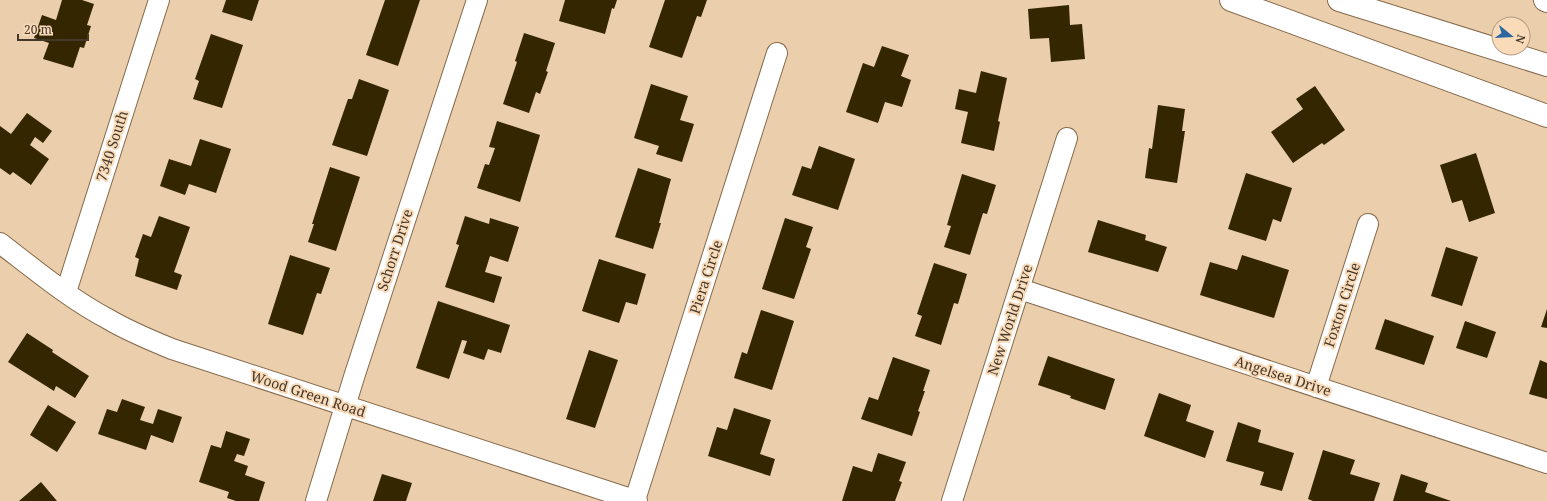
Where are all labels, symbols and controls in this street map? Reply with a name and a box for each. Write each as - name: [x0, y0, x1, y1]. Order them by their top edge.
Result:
- scale bar: [18, 16, 88, 42]
- north arrow: [1491, 16, 1531, 56]
- text: 20 m: [24, 21, 52, 38]
- text: N: [1512, 33, 1529, 46]
- street label: 7340 South: [91, 108, 132, 184]
- street label: Schorr Drive: [372, 206, 417, 293]
- street label: Piera Circle: [685, 237, 726, 316]
- street label: Foxton Circle: [1319, 260, 1364, 350]
- street label: New World Drive: [983, 262, 1036, 378]
- street label: Angelsea Drive: [1232, 351, 1334, 400]
- street label: Wood Green Road: [248, 366, 369, 421]

